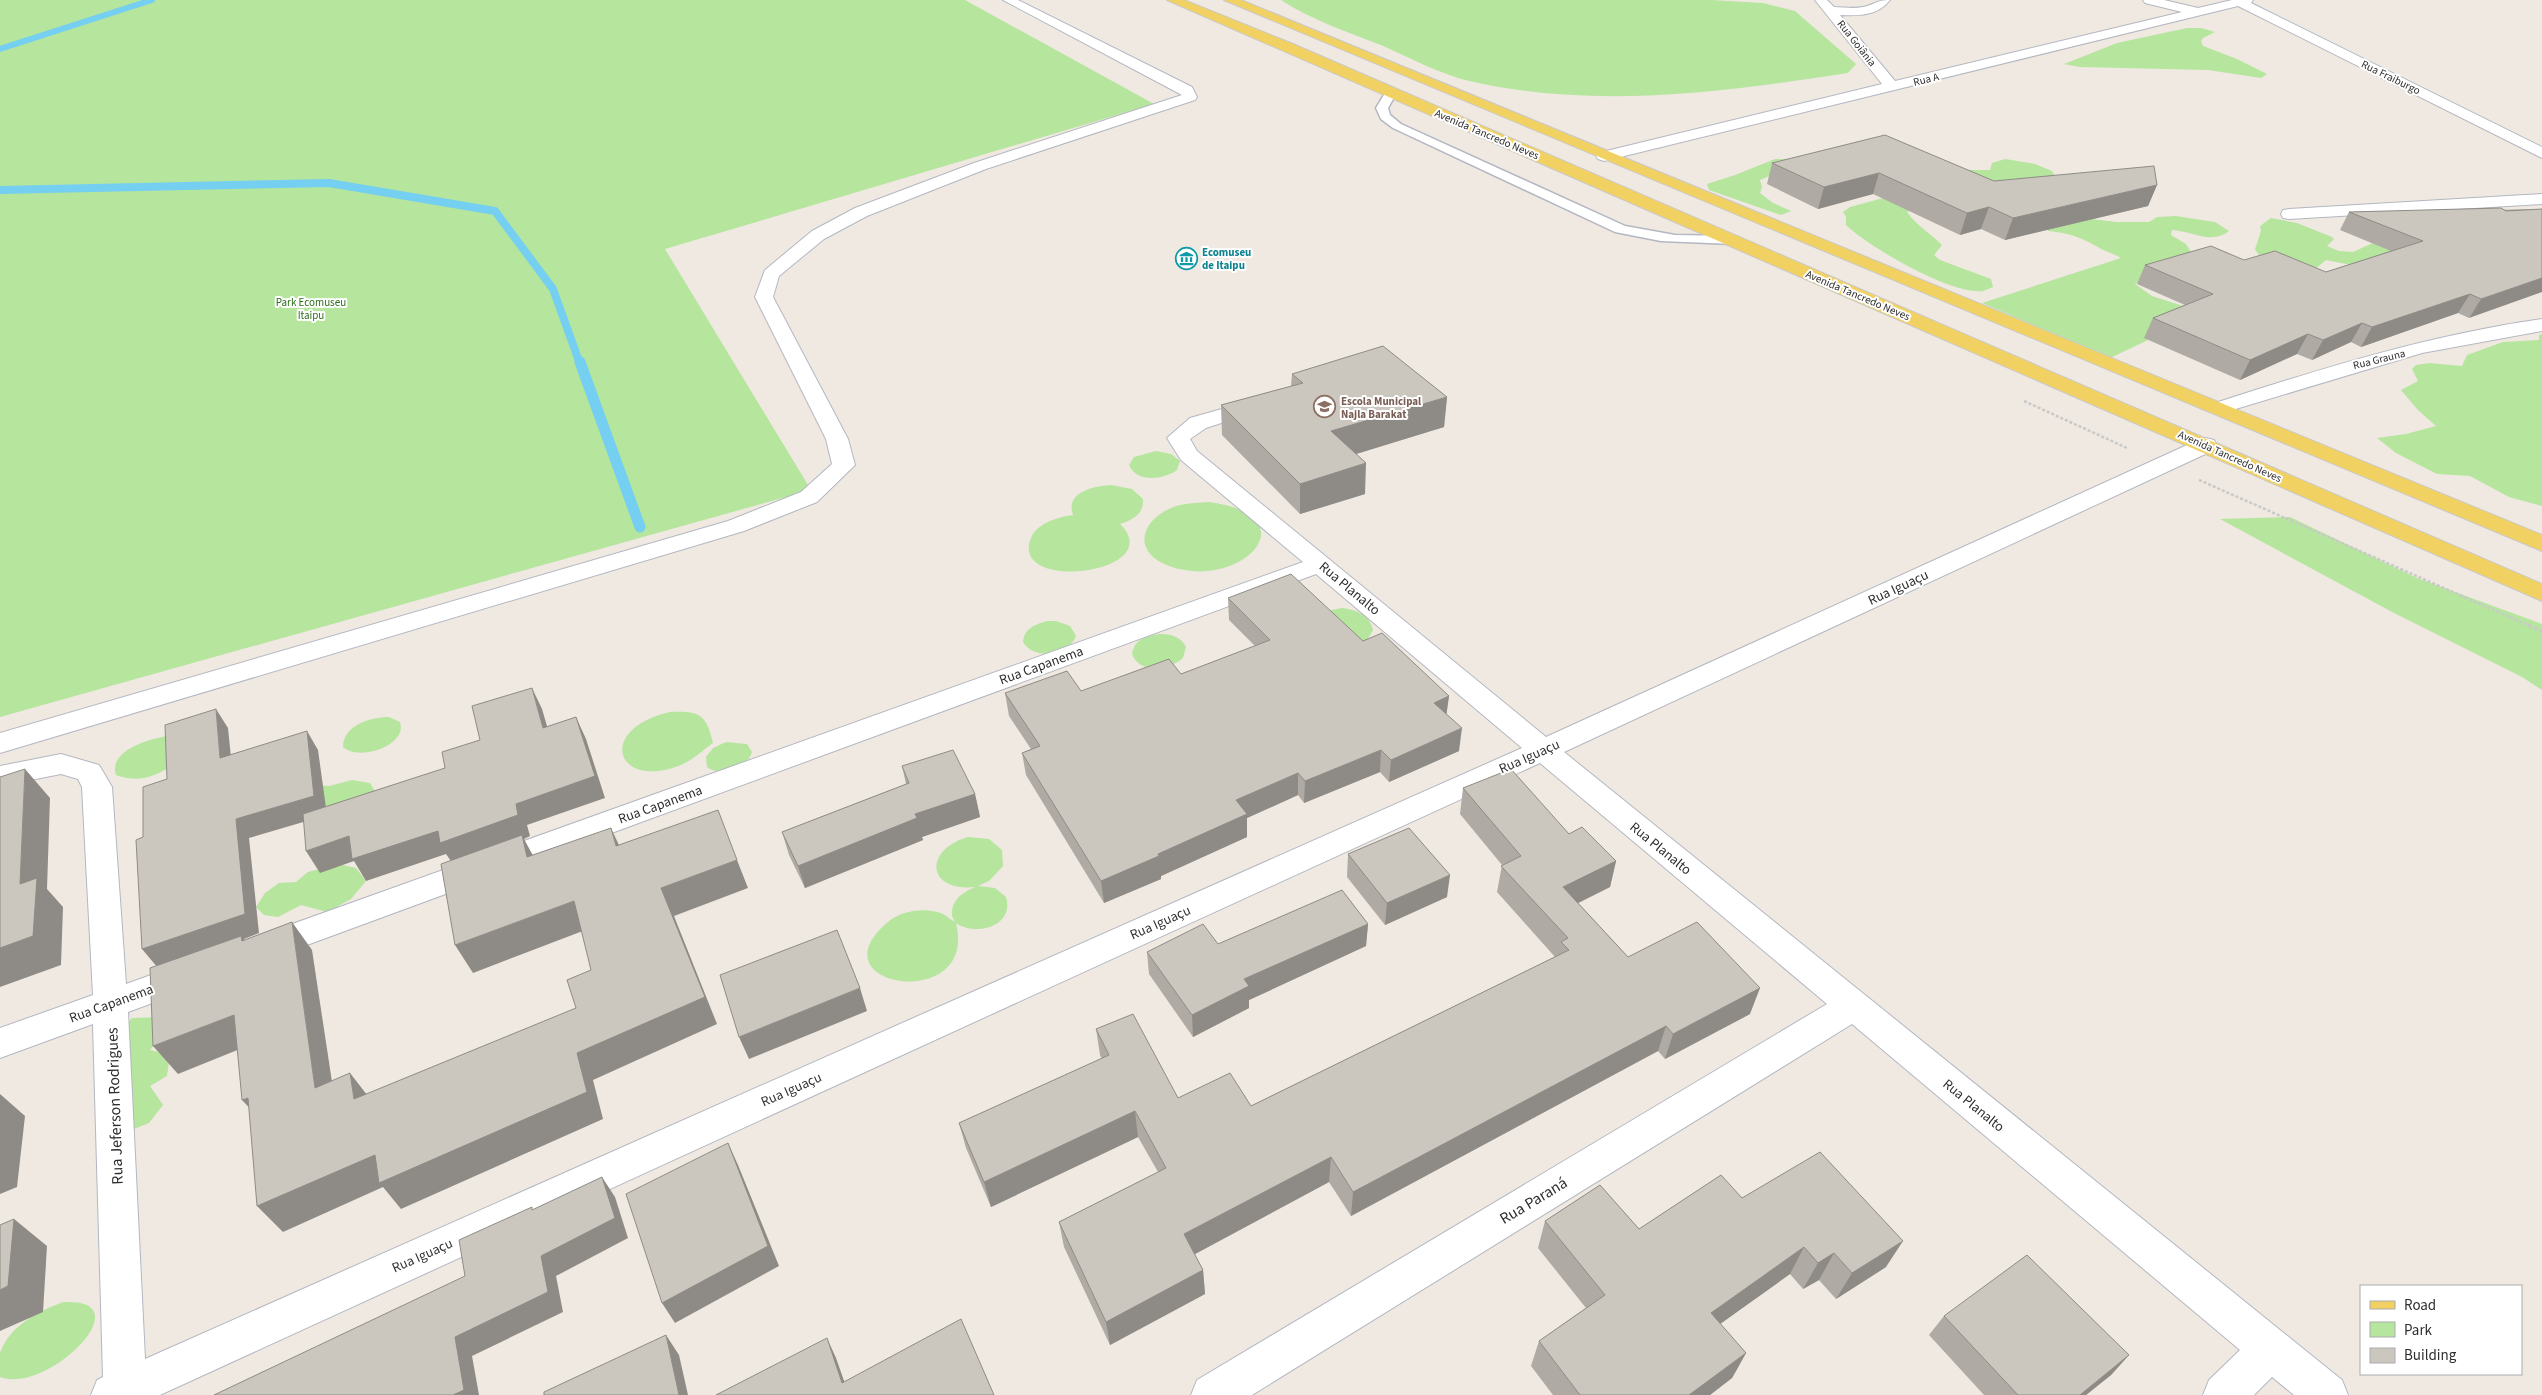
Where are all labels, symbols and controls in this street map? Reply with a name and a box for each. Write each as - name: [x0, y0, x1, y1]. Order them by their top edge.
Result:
- street label: Rua Goiânia: [1834, 17, 1880, 70]
- street label: Rua Fraiburgo: [2359, 57, 2423, 98]
- street label: Rua A: [1912, 69, 1941, 90]
- street label: Avenida Tancredo Neves: [1432, 106, 1542, 163]
- place label: Ecomuseu de Itaipu: [1202, 245, 1251, 273]
- museum icon: Ecomuseu de Itaipu: [1174, 246, 1198, 270]
- street label: Avenida Tancredo Neves: [1803, 267, 1913, 324]
- park label: Park Ecomuseu Itaipu: [276, 295, 346, 323]
- street label: Rua Grauna: [2351, 346, 2407, 373]
- place label: Escola Municipal Najla Barakat: [1341, 394, 1422, 422]
- school or university icon: Escola Municipal Najla Barakat: [1313, 395, 1337, 419]
- street label: Avenida Tancredo Neves: [2176, 427, 2284, 486]
- street label: Rua Planalto: [1314, 557, 1384, 620]
- street label: Rua Iguaçu: [1865, 565, 1932, 611]
- street label: Rua Capanema: [996, 641, 1086, 690]
- street label: Rua Iguaçu: [1496, 735, 1563, 779]
- street label: Rua Capanema: [615, 780, 705, 829]
- street label: Rua Planalto: [1625, 818, 1696, 880]
- street label: Rua Iguaçu: [1127, 901, 1194, 945]
- street label: Rua Capanema: [66, 979, 156, 1028]
- street label: Rua Jeferson Rodrigues: [101, 1027, 129, 1185]
- street label: Rua Iguaçu: [758, 1068, 825, 1112]
- street label: Rua Planalto: [1938, 1075, 2009, 1137]
- street label: Rua Paraná: [1495, 1172, 1572, 1230]
- street label: Rua Iguaçu: [389, 1234, 456, 1278]
- legend: [2360, 1285, 2522, 1375]
- text: Road: [2404, 1295, 2436, 1316]
- text: Park: [2404, 1320, 2433, 1341]
- text: Building: [2404, 1345, 2457, 1366]

